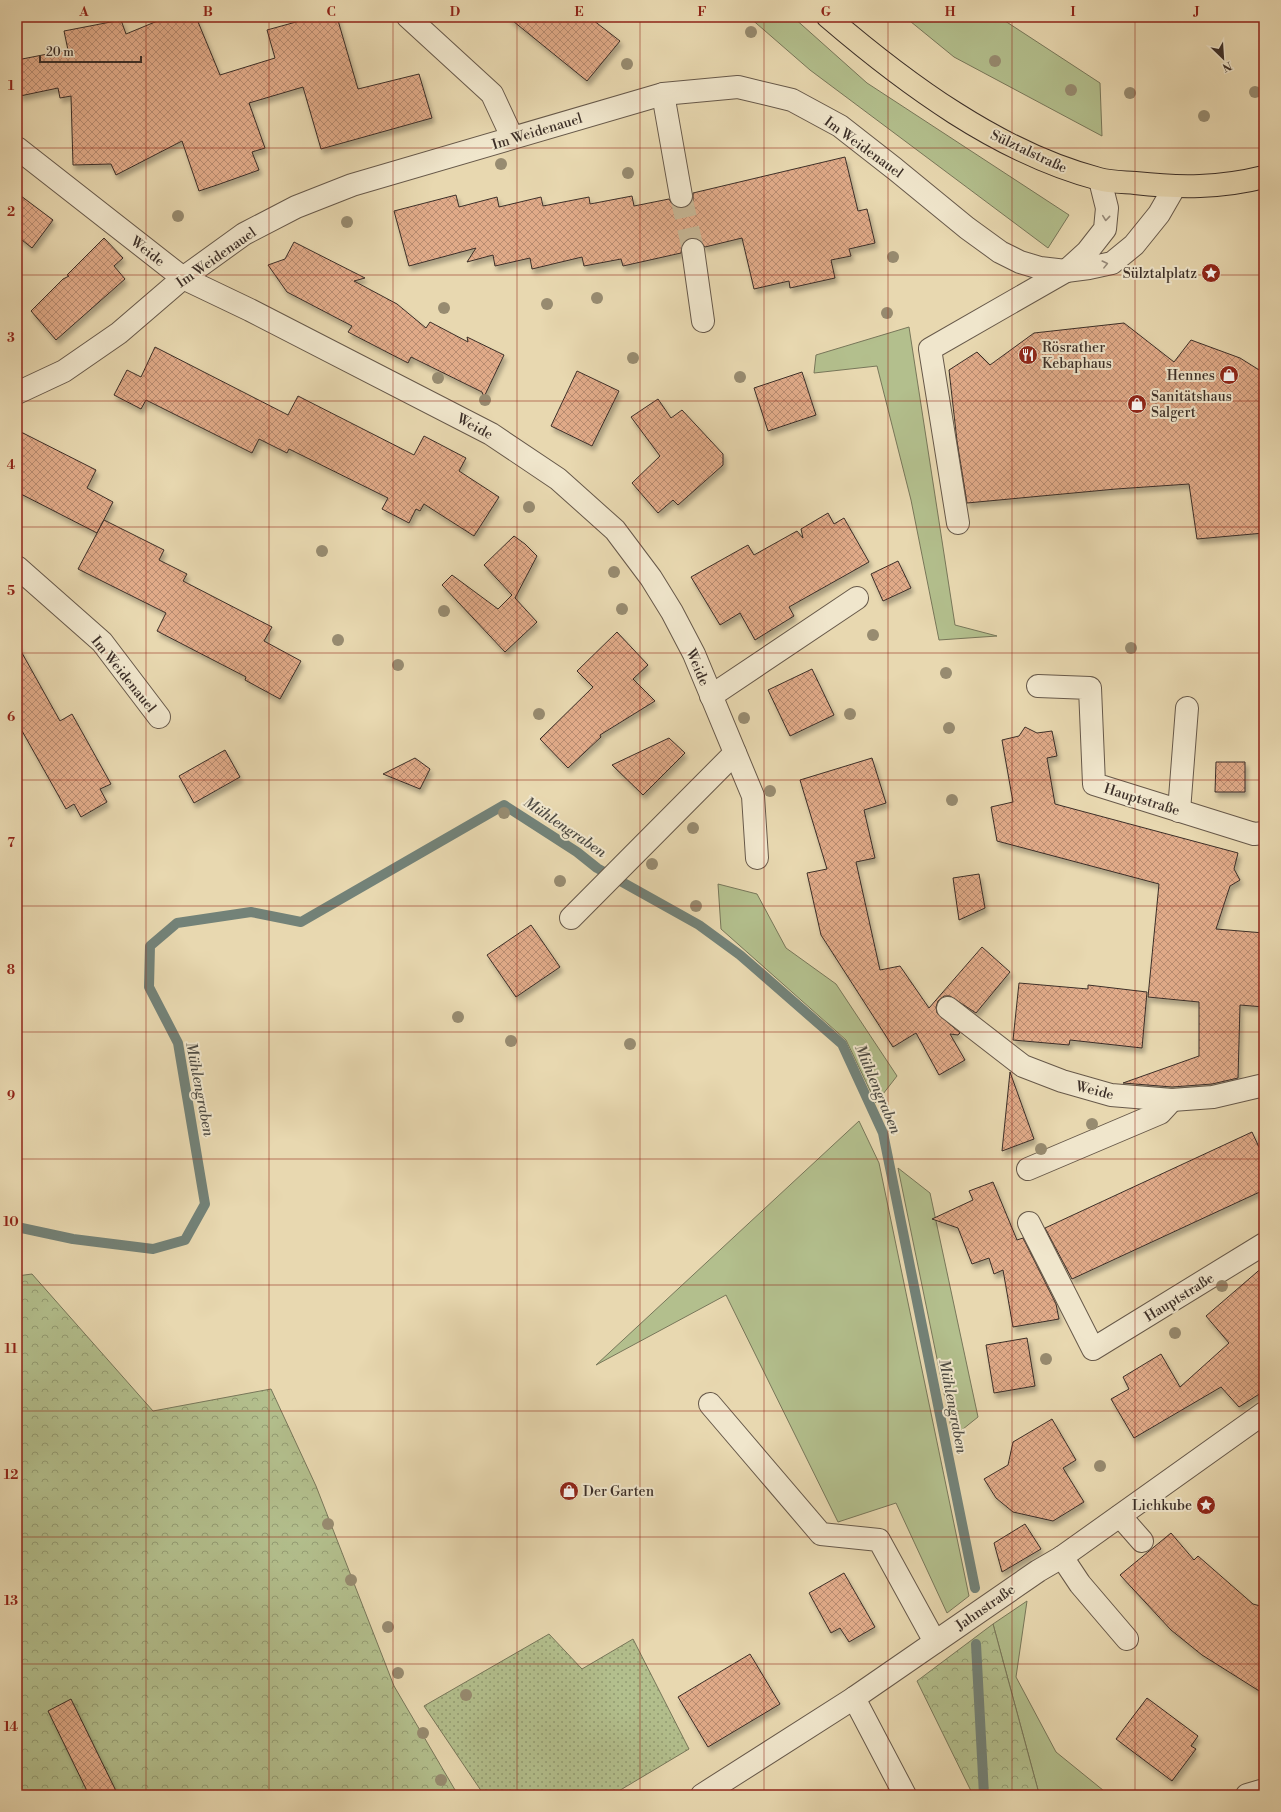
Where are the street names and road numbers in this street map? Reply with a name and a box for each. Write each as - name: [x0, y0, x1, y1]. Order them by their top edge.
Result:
- street label: Im Weidenauel: [490, 110, 585, 154]
- street label: Im Weidenauel: [820, 113, 907, 183]
- street label: Sülztalstraße: [987, 126, 1070, 177]
- street label: Im Weidenauel: [173, 224, 260, 292]
- street label: Weide: [126, 232, 168, 271]
- street label: Weide: [452, 409, 496, 444]
- street label: Im Weidenauel: [87, 633, 160, 717]
- street label: Weide: [681, 645, 713, 689]
- street label: Hauptstraße: [1102, 780, 1182, 820]
- street label: Weide: [1073, 1077, 1116, 1104]
- street label: Hauptstraße: [1141, 1269, 1218, 1326]
- street label: Jahnstraße: [951, 1581, 1019, 1636]

